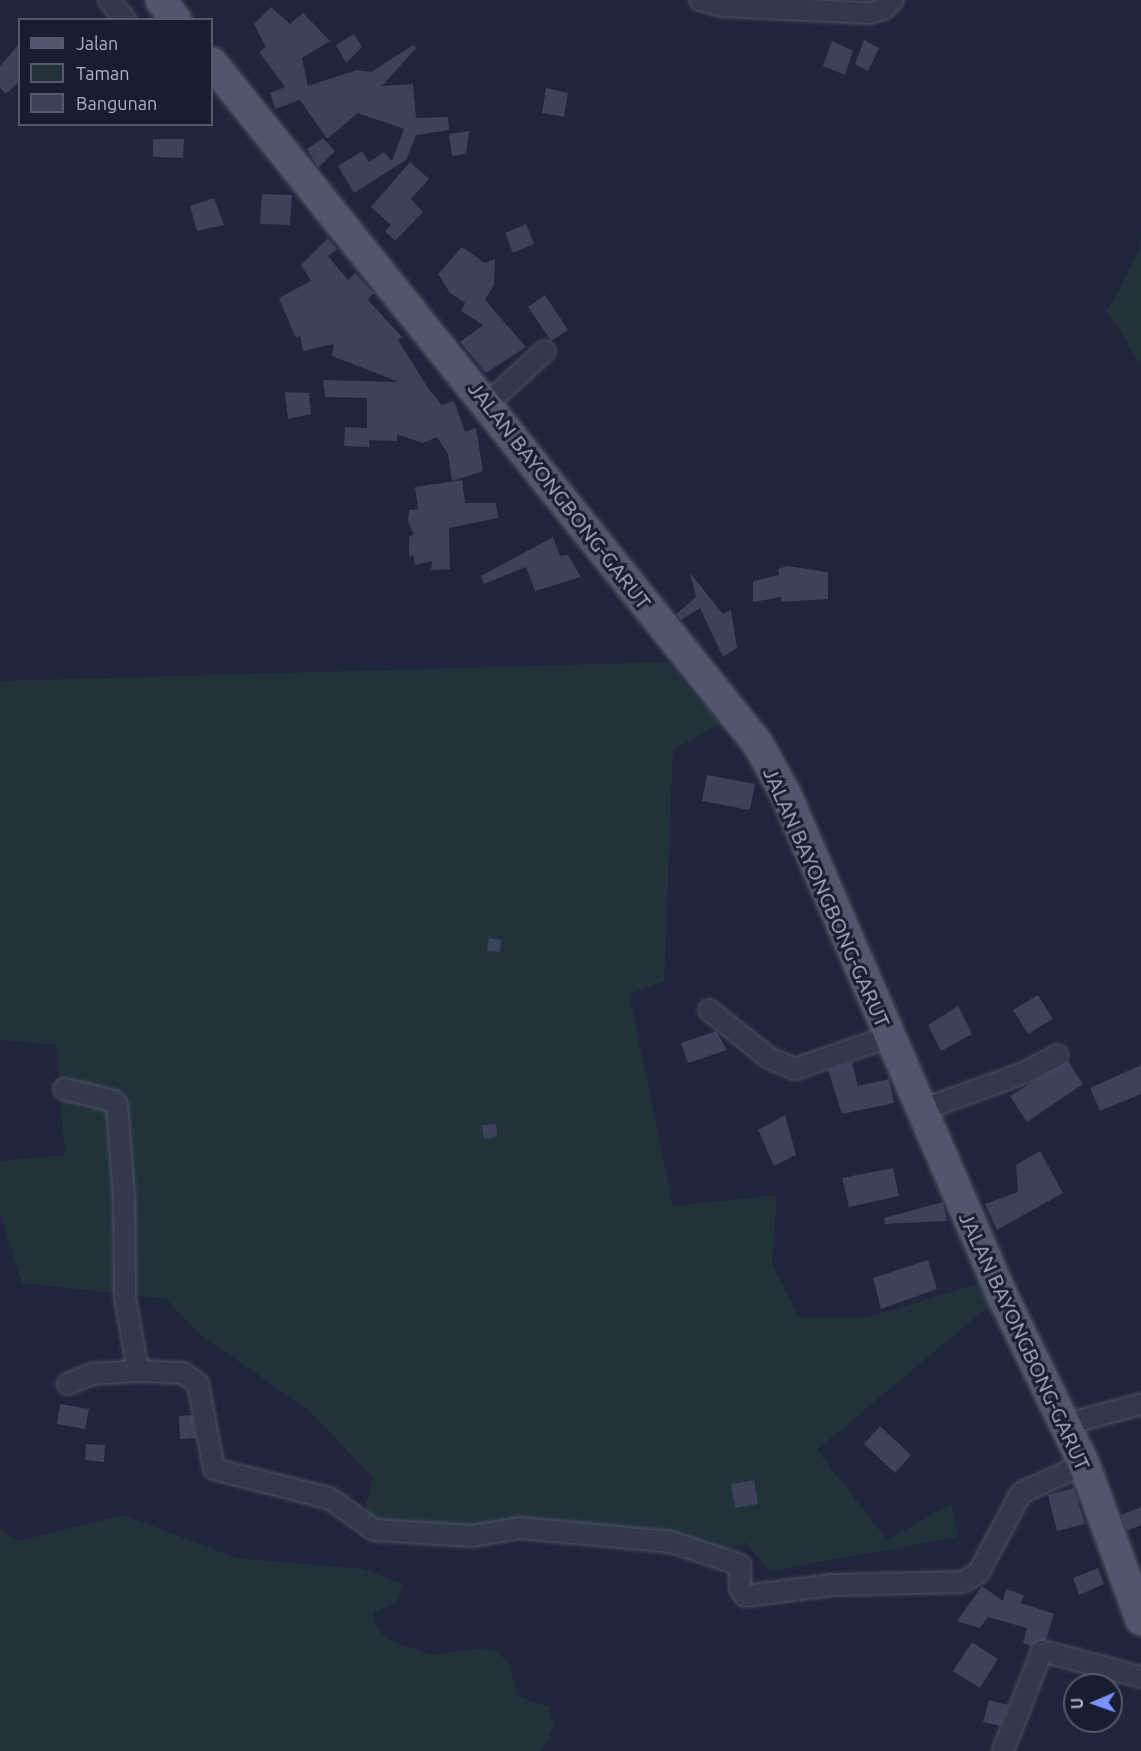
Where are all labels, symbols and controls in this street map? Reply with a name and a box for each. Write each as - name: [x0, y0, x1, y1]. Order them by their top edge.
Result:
- legend: [18, 18, 213, 126]
- text: Jalan: [76, 33, 118, 53]
- text: Taman: [76, 63, 130, 83]
- text: Bangunan: [76, 93, 157, 113]
- street label: JALAN BAYONGBONG-GARUT: [463, 376, 657, 614]
- street label: JALAN BAYONGBONG-GARUT: [758, 763, 896, 1031]
- street label: JALAN BAYONGBONG-GARUT: [954, 1208, 1096, 1474]
- north arrow: [1063, 1673, 1123, 1733]
- text: U: [1068, 1698, 1086, 1709]

